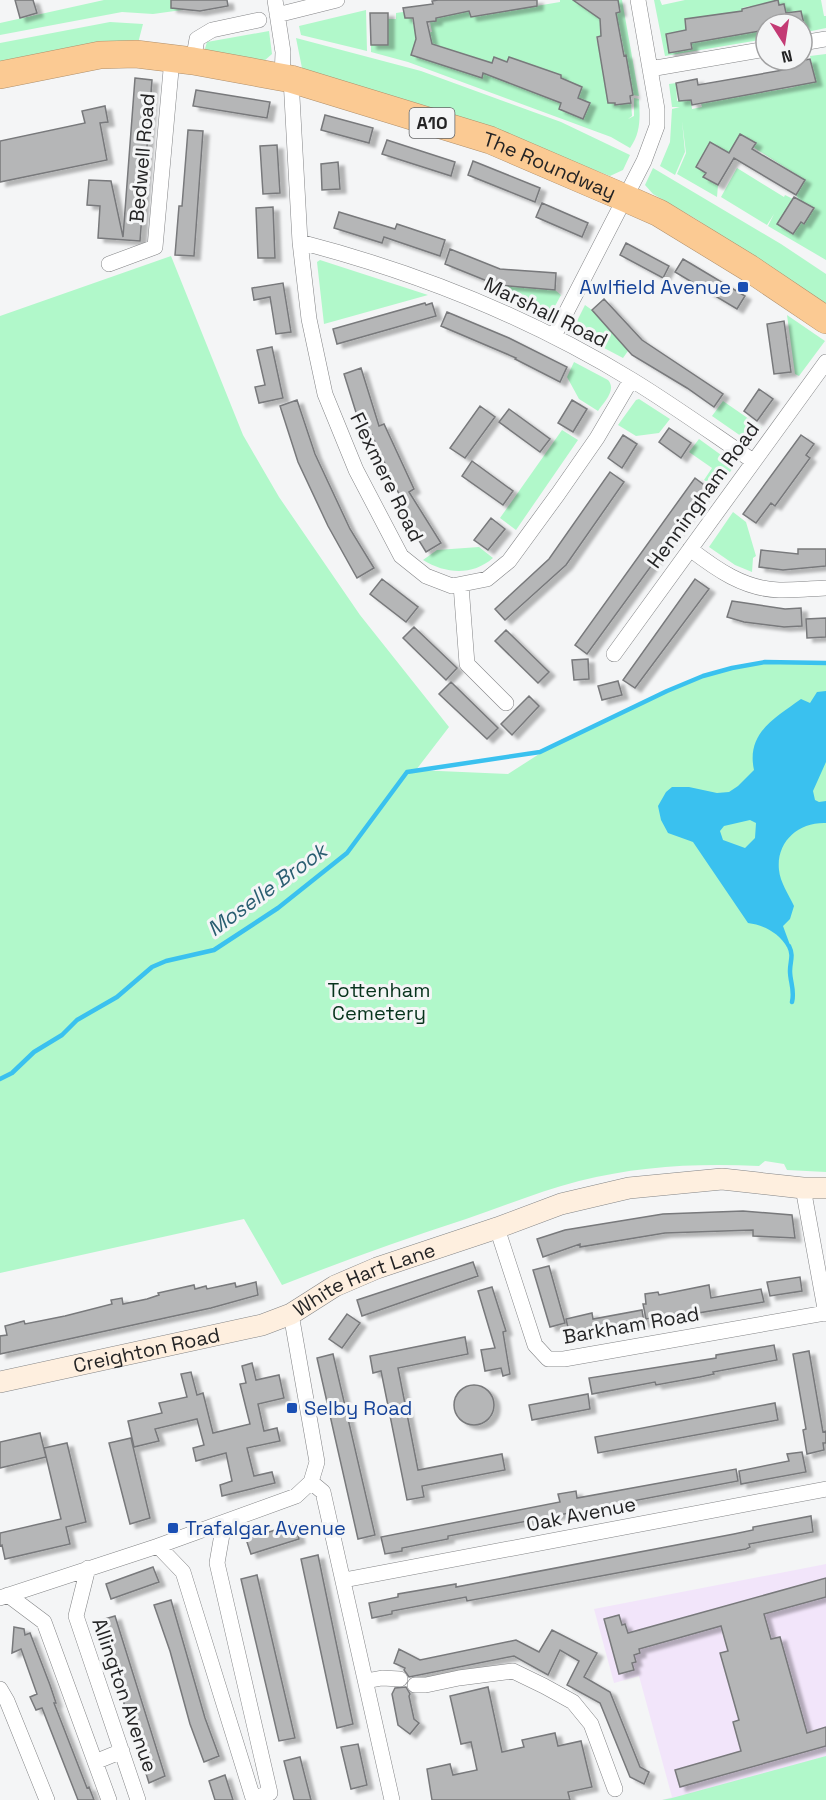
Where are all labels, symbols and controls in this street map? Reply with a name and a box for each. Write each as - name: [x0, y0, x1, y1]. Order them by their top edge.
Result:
- north arrow: [754, 12, 814, 72]
- text: N: [780, 45, 794, 68]
- street label: Bedwell Road: [123, 92, 161, 224]
- road number: A10: [410, 108, 454, 138]
- street label: The Roundway: [480, 126, 620, 206]
- street label: Marshall Road: [480, 271, 612, 353]
- place label: Awlfield Avenue: [579, 274, 731, 300]
- marker: Awlfield Avenue: [736, 280, 750, 294]
- street label: Flexmere Road: [344, 408, 430, 546]
- street label: Henningham Road: [641, 417, 765, 573]
- water label: Moselle Brook: [202, 836, 334, 942]
- park label: Tottenham Cemetery: [328, 977, 430, 1026]
- street label: White Hart Lane: [288, 1236, 439, 1322]
- street label: Barkham Road: [561, 1300, 701, 1350]
- street label: Creighton Road: [71, 1322, 222, 1379]
- place label: Selby Road: [304, 1395, 412, 1421]
- marker: Selby Road: [285, 1401, 299, 1415]
- street label: Oak Avenue: [524, 1491, 638, 1537]
- place label: Trafalgar Avenue: [185, 1515, 346, 1541]
- marker: Trafalgar Avenue: [166, 1521, 180, 1535]
- street label: Allington Avenue: [86, 1614, 164, 1776]

